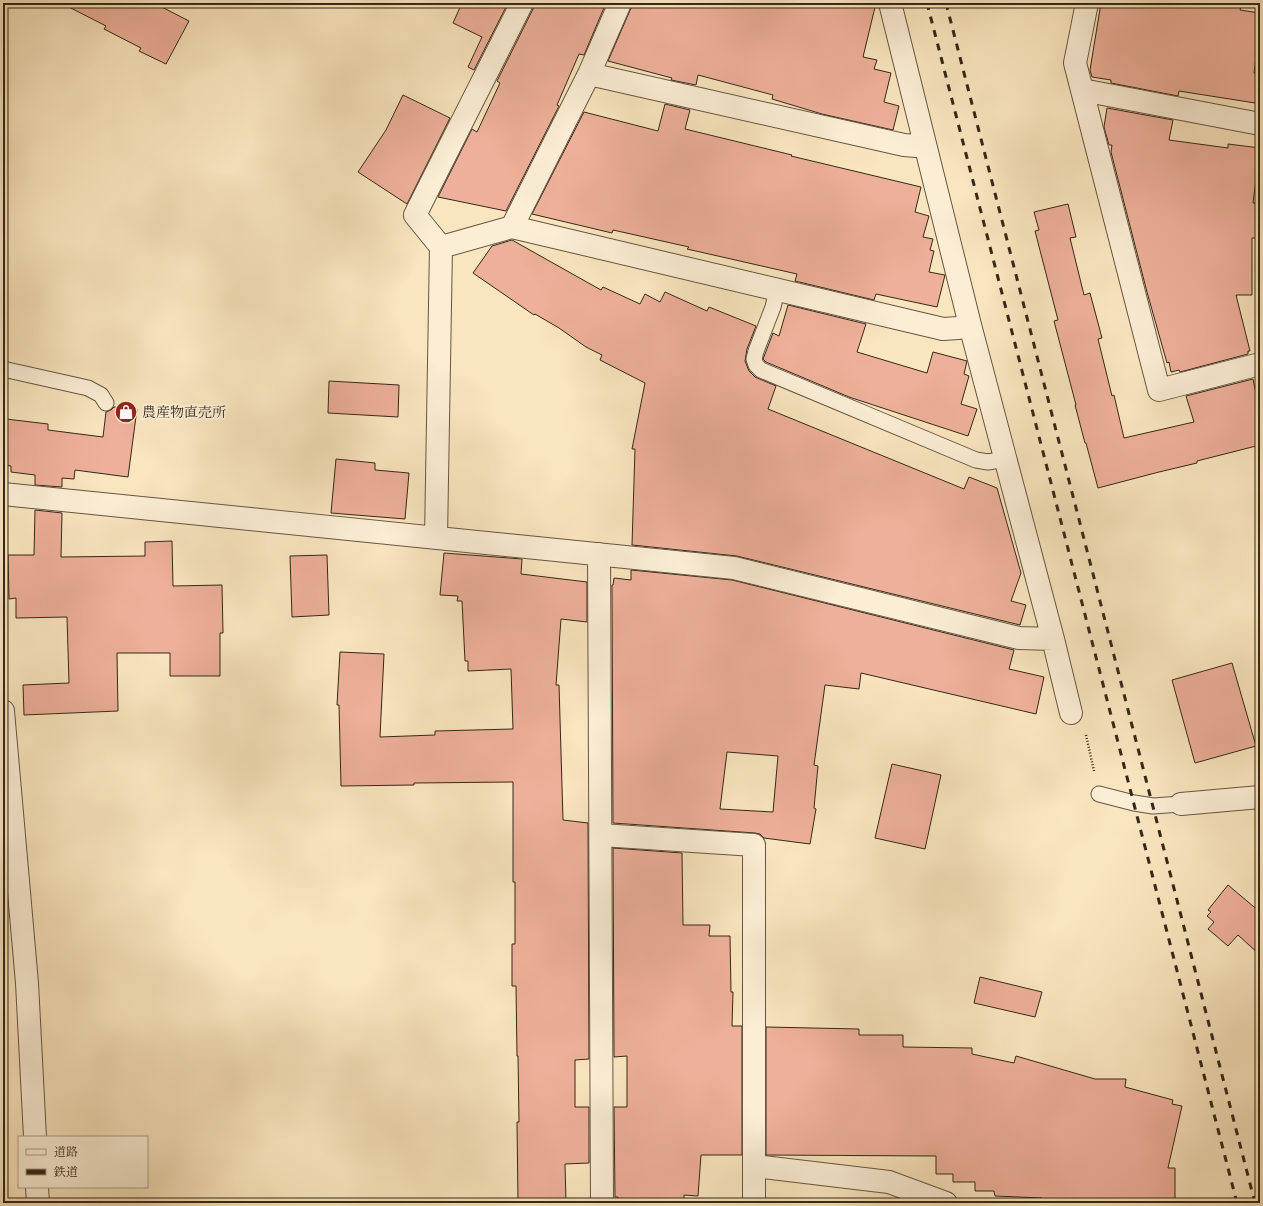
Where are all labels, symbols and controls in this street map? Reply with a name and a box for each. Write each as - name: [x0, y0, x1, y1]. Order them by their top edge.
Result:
- shop icon: 農産物直売所: [113, 399, 139, 425]
- place label: 農産物直売所: [142, 403, 226, 421]
- legend: [18, 1136, 148, 1188]
- text: 道路: [54, 1144, 78, 1160]
- text: 鉄道: [53, 1164, 78, 1180]

